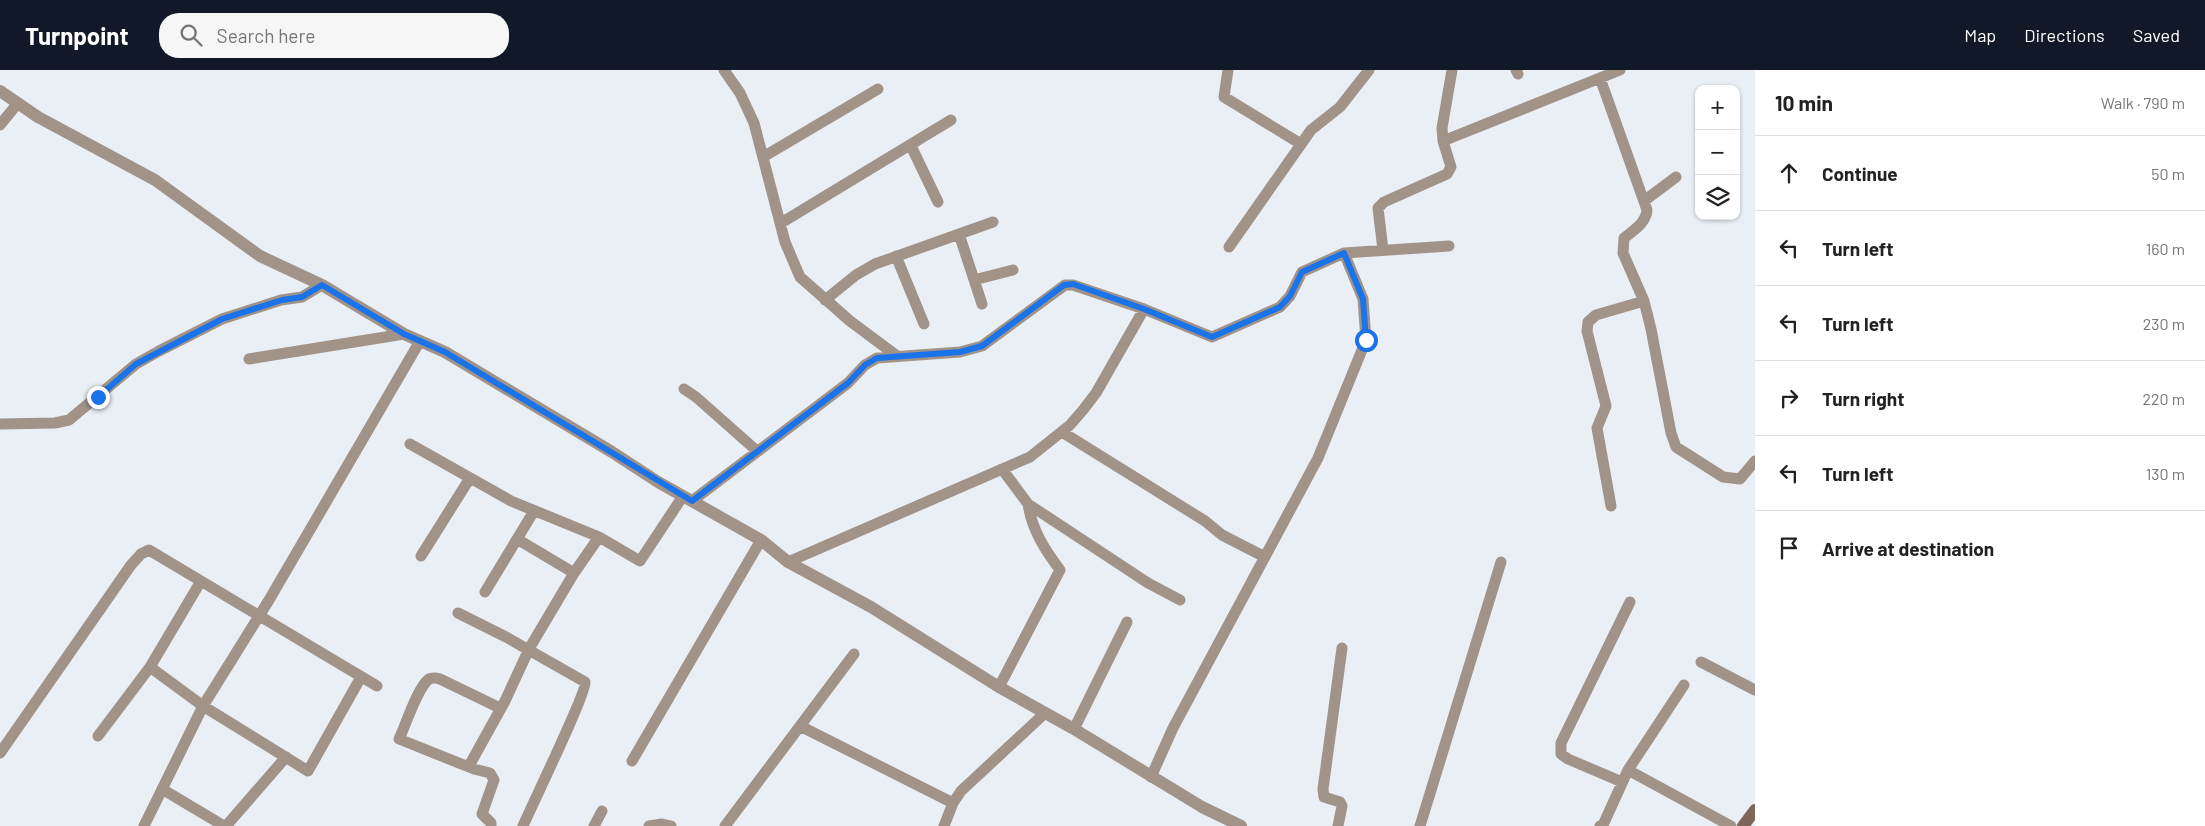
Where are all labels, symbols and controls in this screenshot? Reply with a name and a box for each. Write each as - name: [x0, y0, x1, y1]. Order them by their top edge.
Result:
- search box: [159, 13, 509, 58]
- text: Turnpoint: [25, 21, 129, 50]
- icon: search: [177, 21, 205, 49]
- text: Search here: [217, 24, 315, 47]
- text: Map: [1964, 24, 1996, 46]
- text: Directions: [2024, 24, 2105, 46]
- text: Saved: [2133, 24, 2180, 46]
- map controls: [1695, 85, 1740, 220]
- button: +: [1695, 85, 1740, 130]
- text: 10 min: [1775, 90, 1833, 115]
- text: Walk · 790 m: [2101, 93, 2185, 112]
- button: −: [1695, 130, 1740, 175]
- icon: ahead: [1775, 159, 1803, 187]
- text: Continue: [1822, 162, 1898, 185]
- text: 50 m: [2151, 164, 2185, 183]
- button: layers: [1695, 175, 1740, 220]
- icon: left: [1775, 234, 1803, 262]
- text: Turn left: [1822, 237, 1893, 260]
- text: 160 m: [2146, 239, 2185, 258]
- icon: left: [1775, 309, 1803, 337]
- text: Turn left: [1822, 312, 1893, 335]
- text: 230 m: [2143, 314, 2185, 333]
- route start: [1355, 329, 1378, 352]
- icon: right: [1775, 384, 1803, 412]
- route end: [87, 386, 110, 409]
- text: Turn right: [1822, 387, 1904, 410]
- text: 220 m: [2142, 389, 2185, 408]
- icon: left: [1775, 459, 1803, 487]
- text: Turn left: [1822, 462, 1893, 485]
- text: 130 m: [2146, 464, 2185, 483]
- icon: arrive: [1775, 534, 1803, 562]
- text: Arrive at destination: [1822, 537, 1994, 560]

